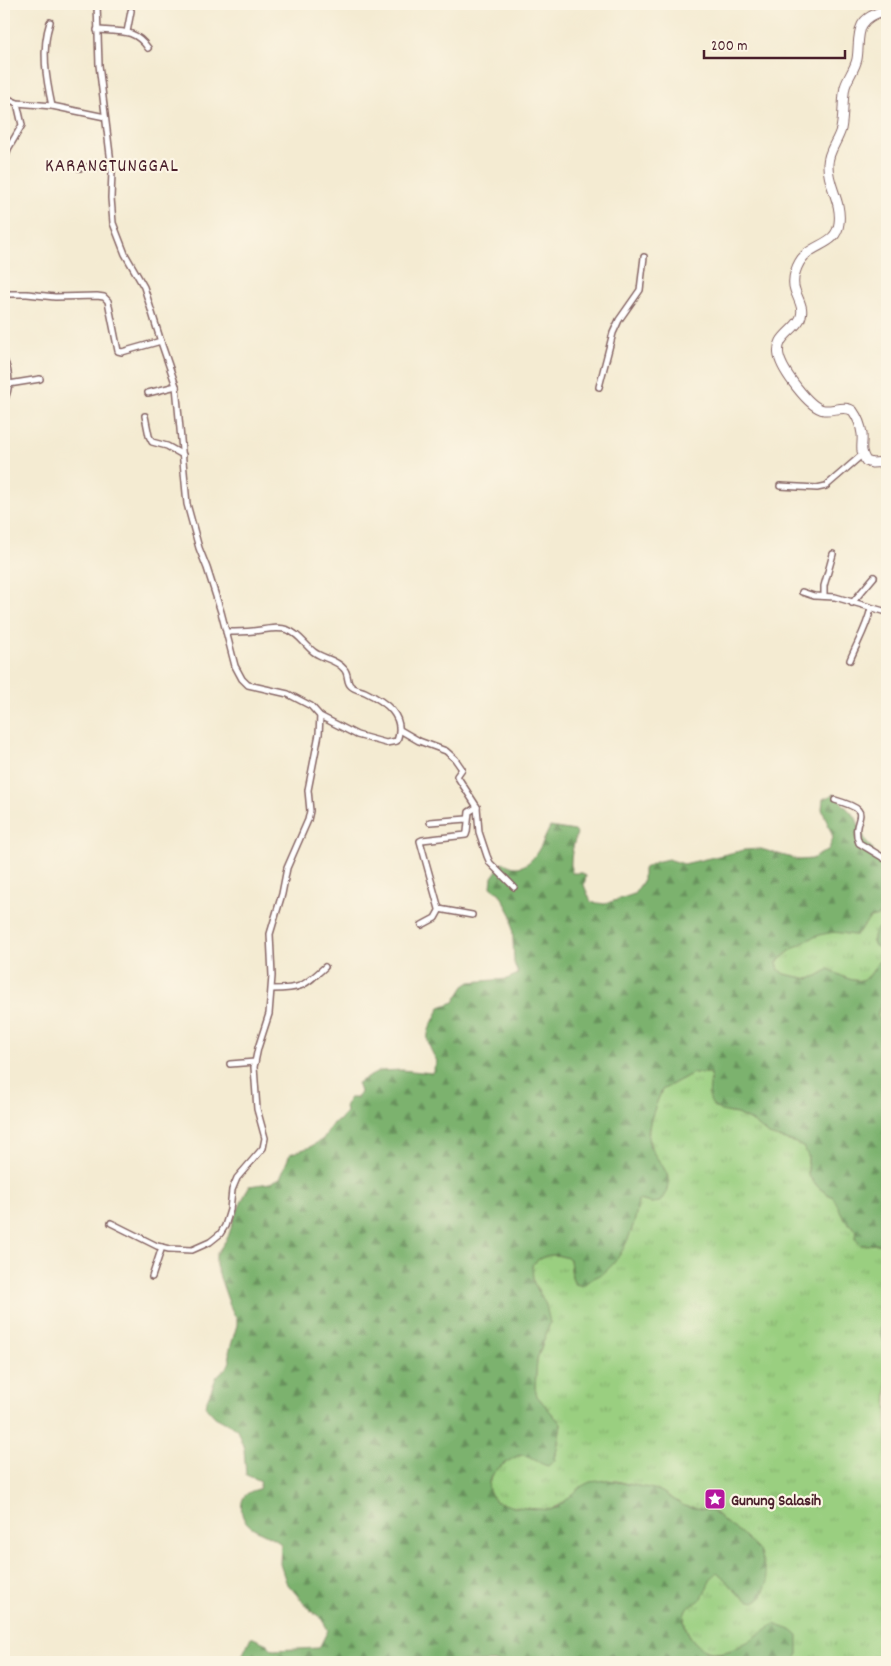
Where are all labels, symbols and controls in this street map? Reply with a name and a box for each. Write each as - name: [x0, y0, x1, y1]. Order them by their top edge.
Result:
- scale bar: [704, 28, 845, 60]
- text: 200 m: [711, 36, 748, 58]
- district label: KARANGTUNGGAL: [45, 154, 179, 181]
- place icon: Gunung Salasih: [703, 1487, 727, 1511]
- place label: Gunung Salasih: [731, 1490, 821, 1513]

